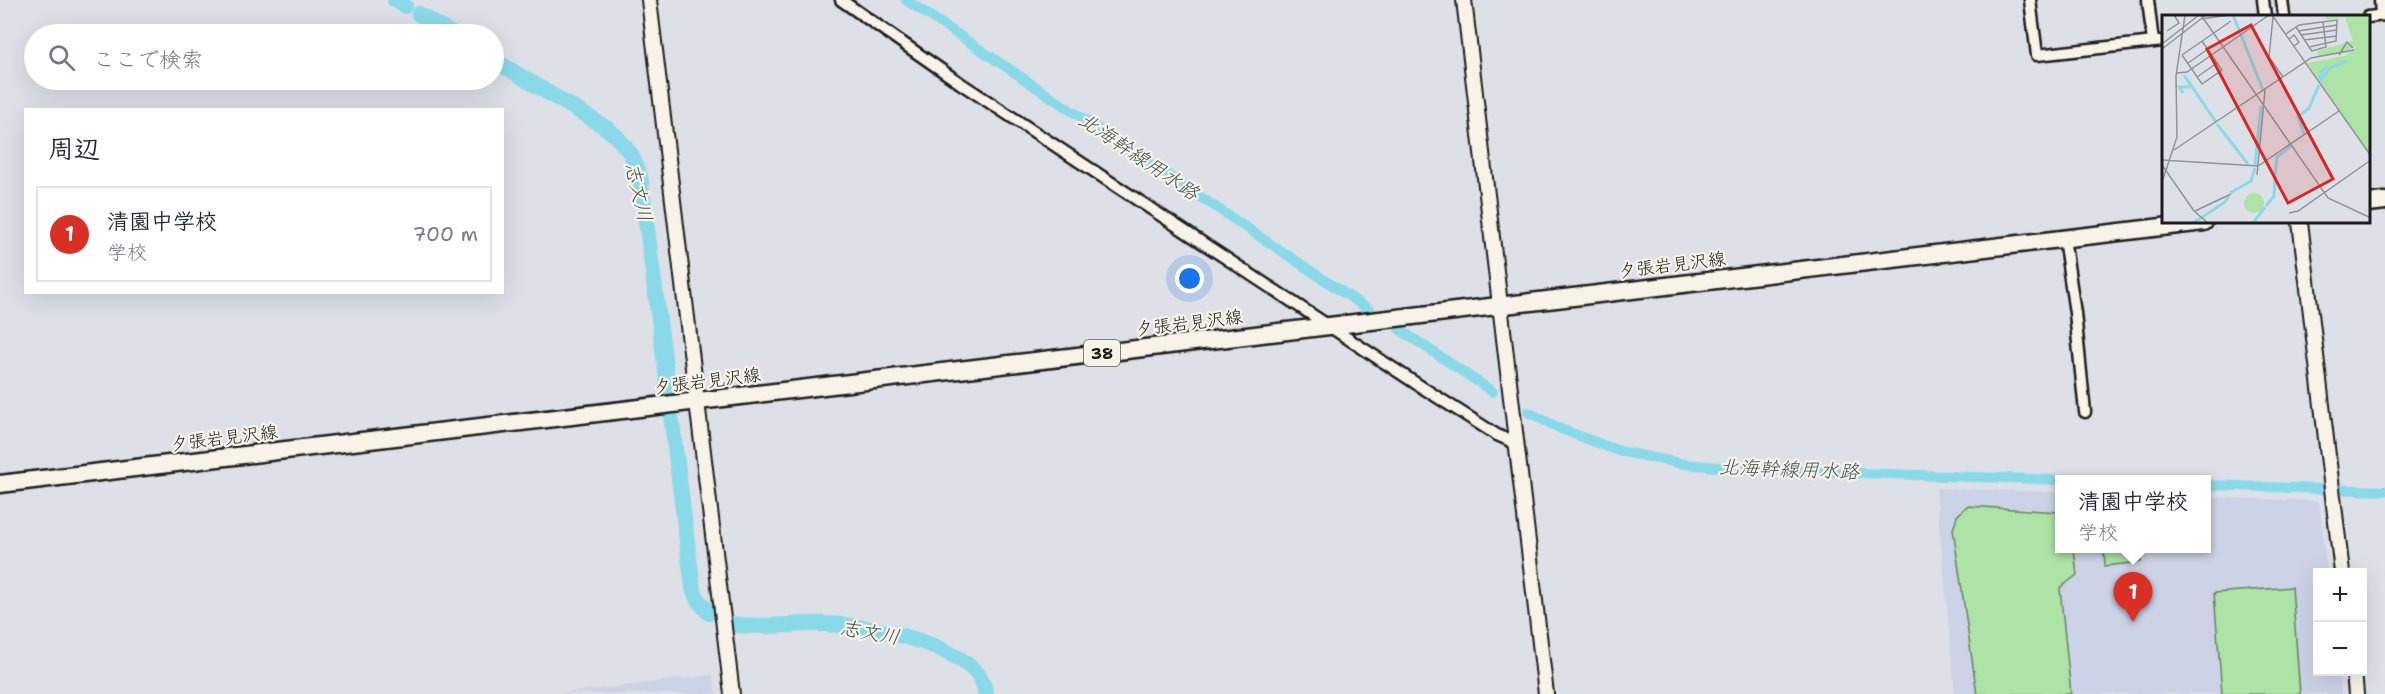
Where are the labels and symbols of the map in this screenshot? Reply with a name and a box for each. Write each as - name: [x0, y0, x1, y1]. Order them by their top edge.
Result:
- inset map: [2162, 15, 2370, 224]
- water label: 北海幹線用水路: [1074, 106, 1205, 206]
- water label: 志文川: [620, 160, 658, 224]
- street label: 夕張岩見沢線: [1617, 247, 1727, 283]
- your location: [1175, 264, 1204, 293]
- street label: 夕張岩見沢線: [1134, 305, 1244, 341]
- road number: 38: [1084, 340, 1120, 366]
- street label: 夕張岩見沢線: [652, 363, 762, 399]
- street label: 夕張岩見沢線: [169, 420, 279, 456]
- water label: 北海幹線用水路: [1719, 454, 1860, 484]
- pin: 1: [2114, 572, 2152, 622]
- water label: 志文川: [838, 614, 902, 650]

